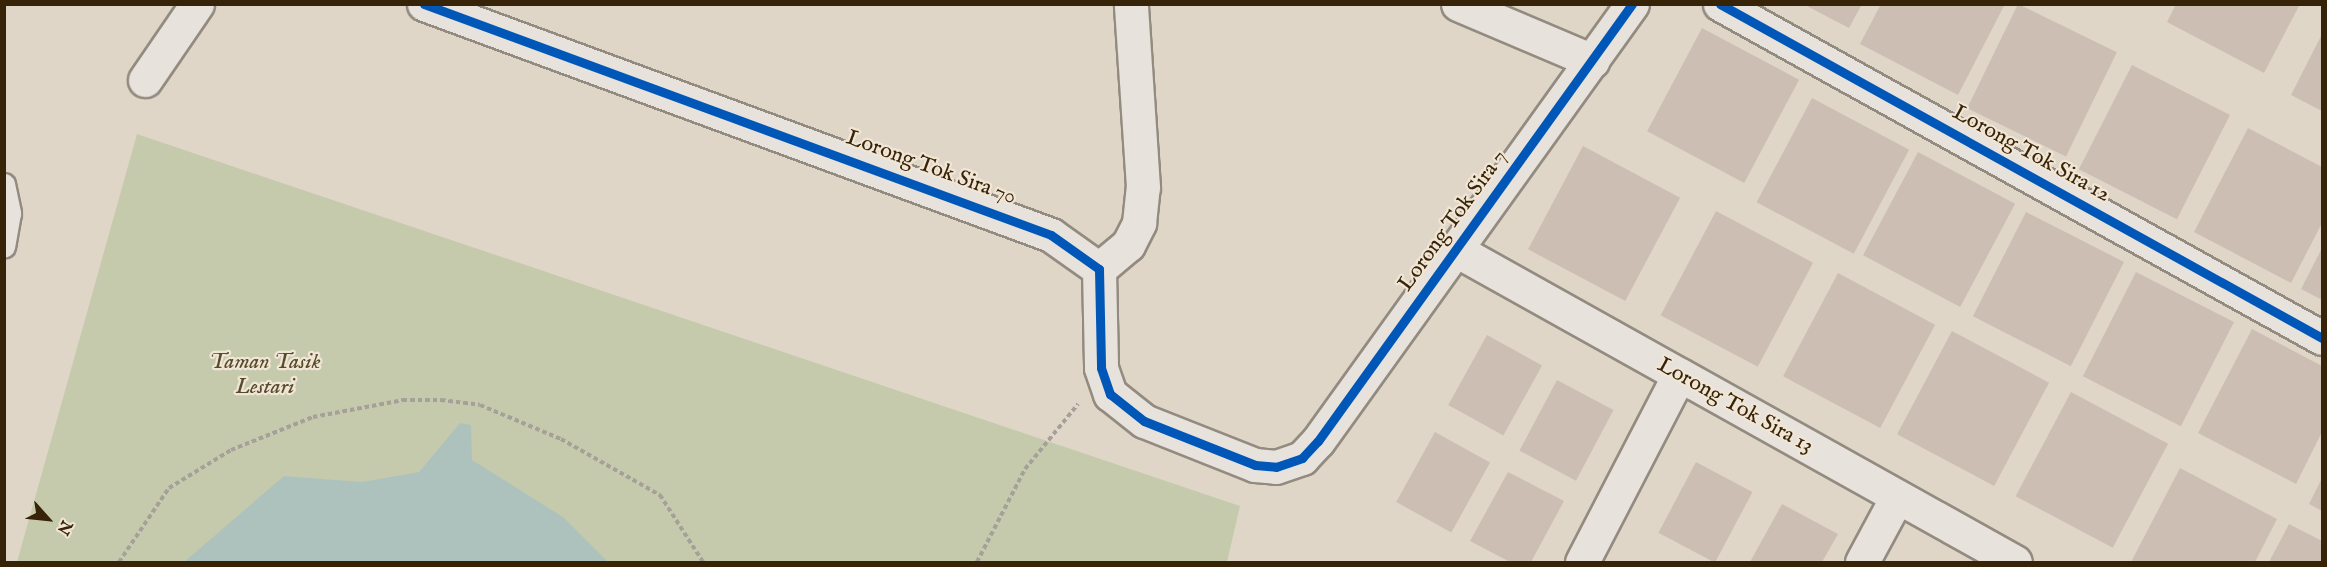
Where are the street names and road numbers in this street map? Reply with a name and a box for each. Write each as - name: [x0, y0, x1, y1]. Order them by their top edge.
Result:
- street label: Lorong Tok Sira 12: [1947, 100, 2115, 208]
- street label: Lorong Tok Sira 70: [842, 125, 1020, 211]
- street label: Lorong Tok Sira 7: [1393, 145, 1513, 297]
- street label: Lorong Tok Sira 13: [1652, 352, 1818, 460]

